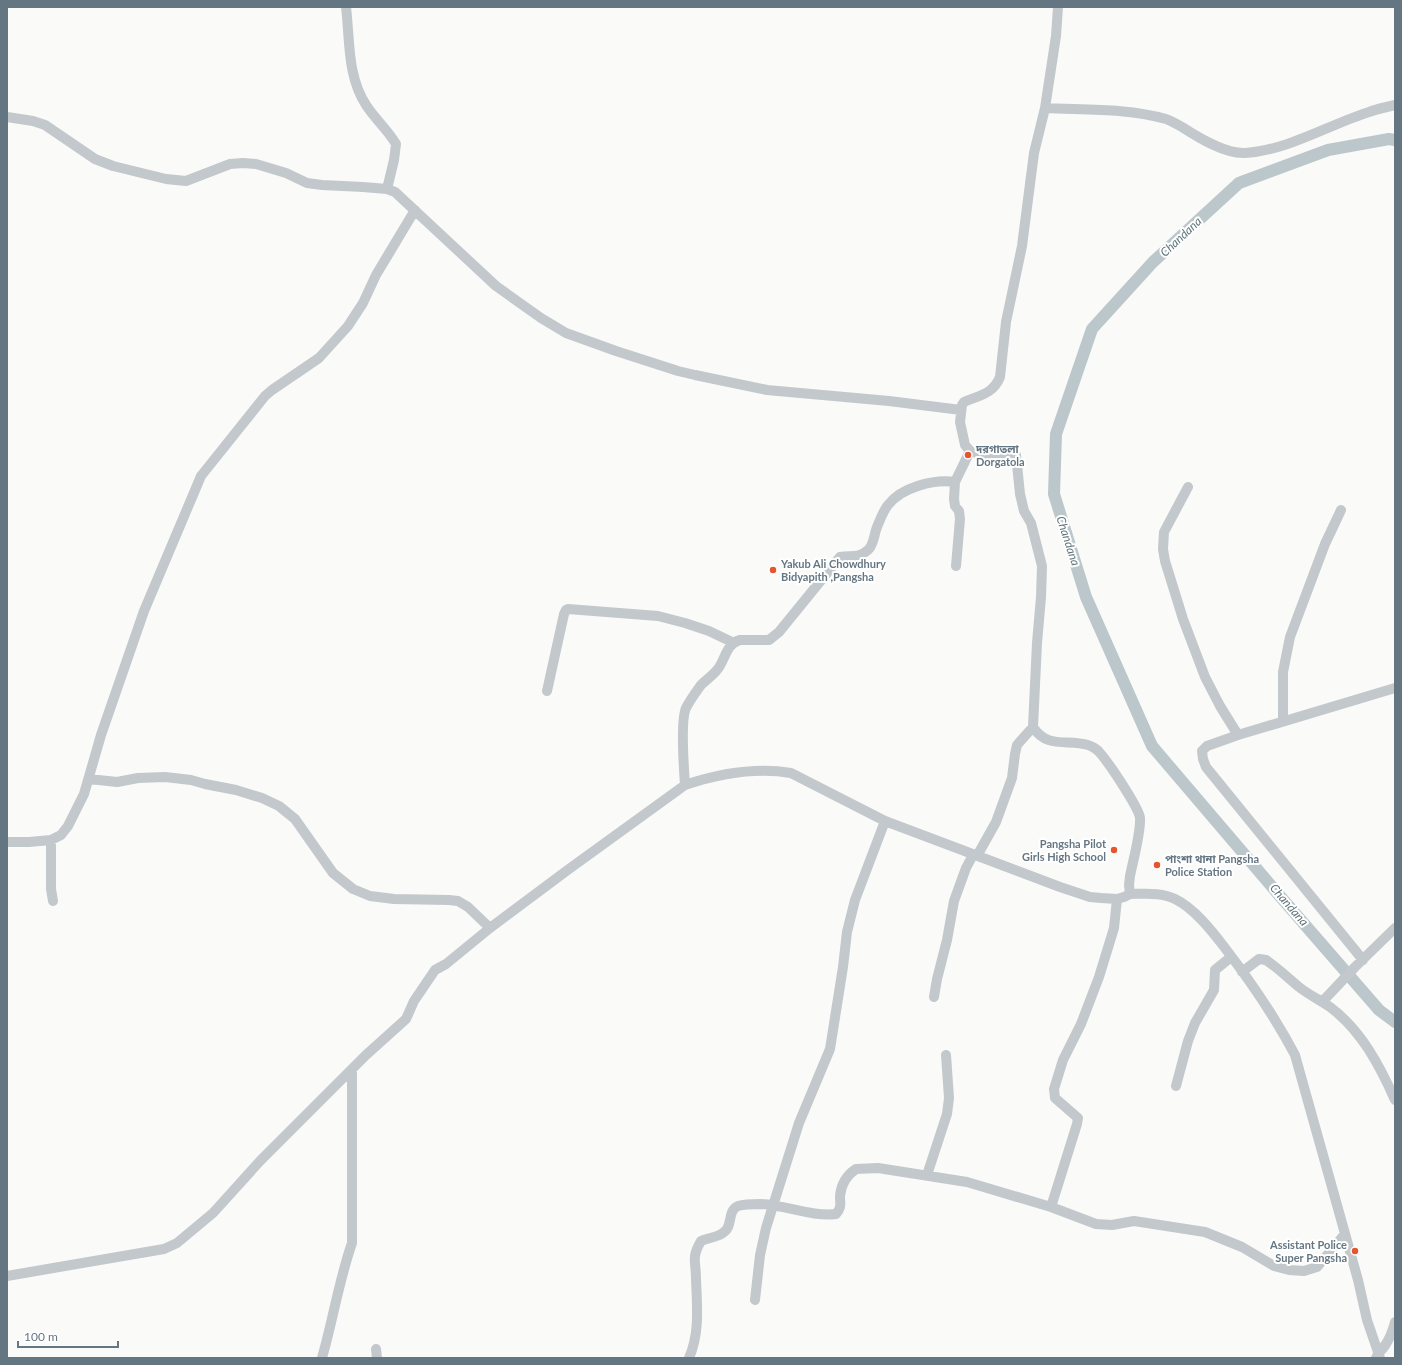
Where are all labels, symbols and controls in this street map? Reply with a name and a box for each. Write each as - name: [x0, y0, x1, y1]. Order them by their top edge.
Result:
- water label: Chandana: [1157, 214, 1205, 260]
- place label: দরগাতলা Dorgatola: [975, 442, 1025, 468]
- marker: দরগাতলা Dorgatola: [963, 450, 973, 460]
- water label: Chandana: [1053, 514, 1084, 568]
- place label: Yakub Ali Chowdhury Bidyapith ,Pangsha: [780, 557, 886, 583]
- marker: Yakub Ali Chowdhury Bidyapith ,Pangsha: [768, 565, 778, 575]
- place label: Pangsha Pilot Girls High School: [1022, 837, 1107, 863]
- marker: Pangsha Pilot Girls High School: [1109, 845, 1119, 855]
- place label: পাংশা থানা Pangsha Police Station: [1165, 852, 1259, 878]
- marker: পাংশা থানা Pangsha Police Station: [1152, 860, 1162, 870]
- water label: Chandana: [1267, 880, 1312, 929]
- place label: Assistant Police Super Pangsha: [1269, 1238, 1347, 1264]
- marker: Assistant Police Super Pangsha: [1350, 1246, 1360, 1256]
- scale bar: [18, 1323, 118, 1349]
- text: 100 m: [24, 1329, 58, 1344]

